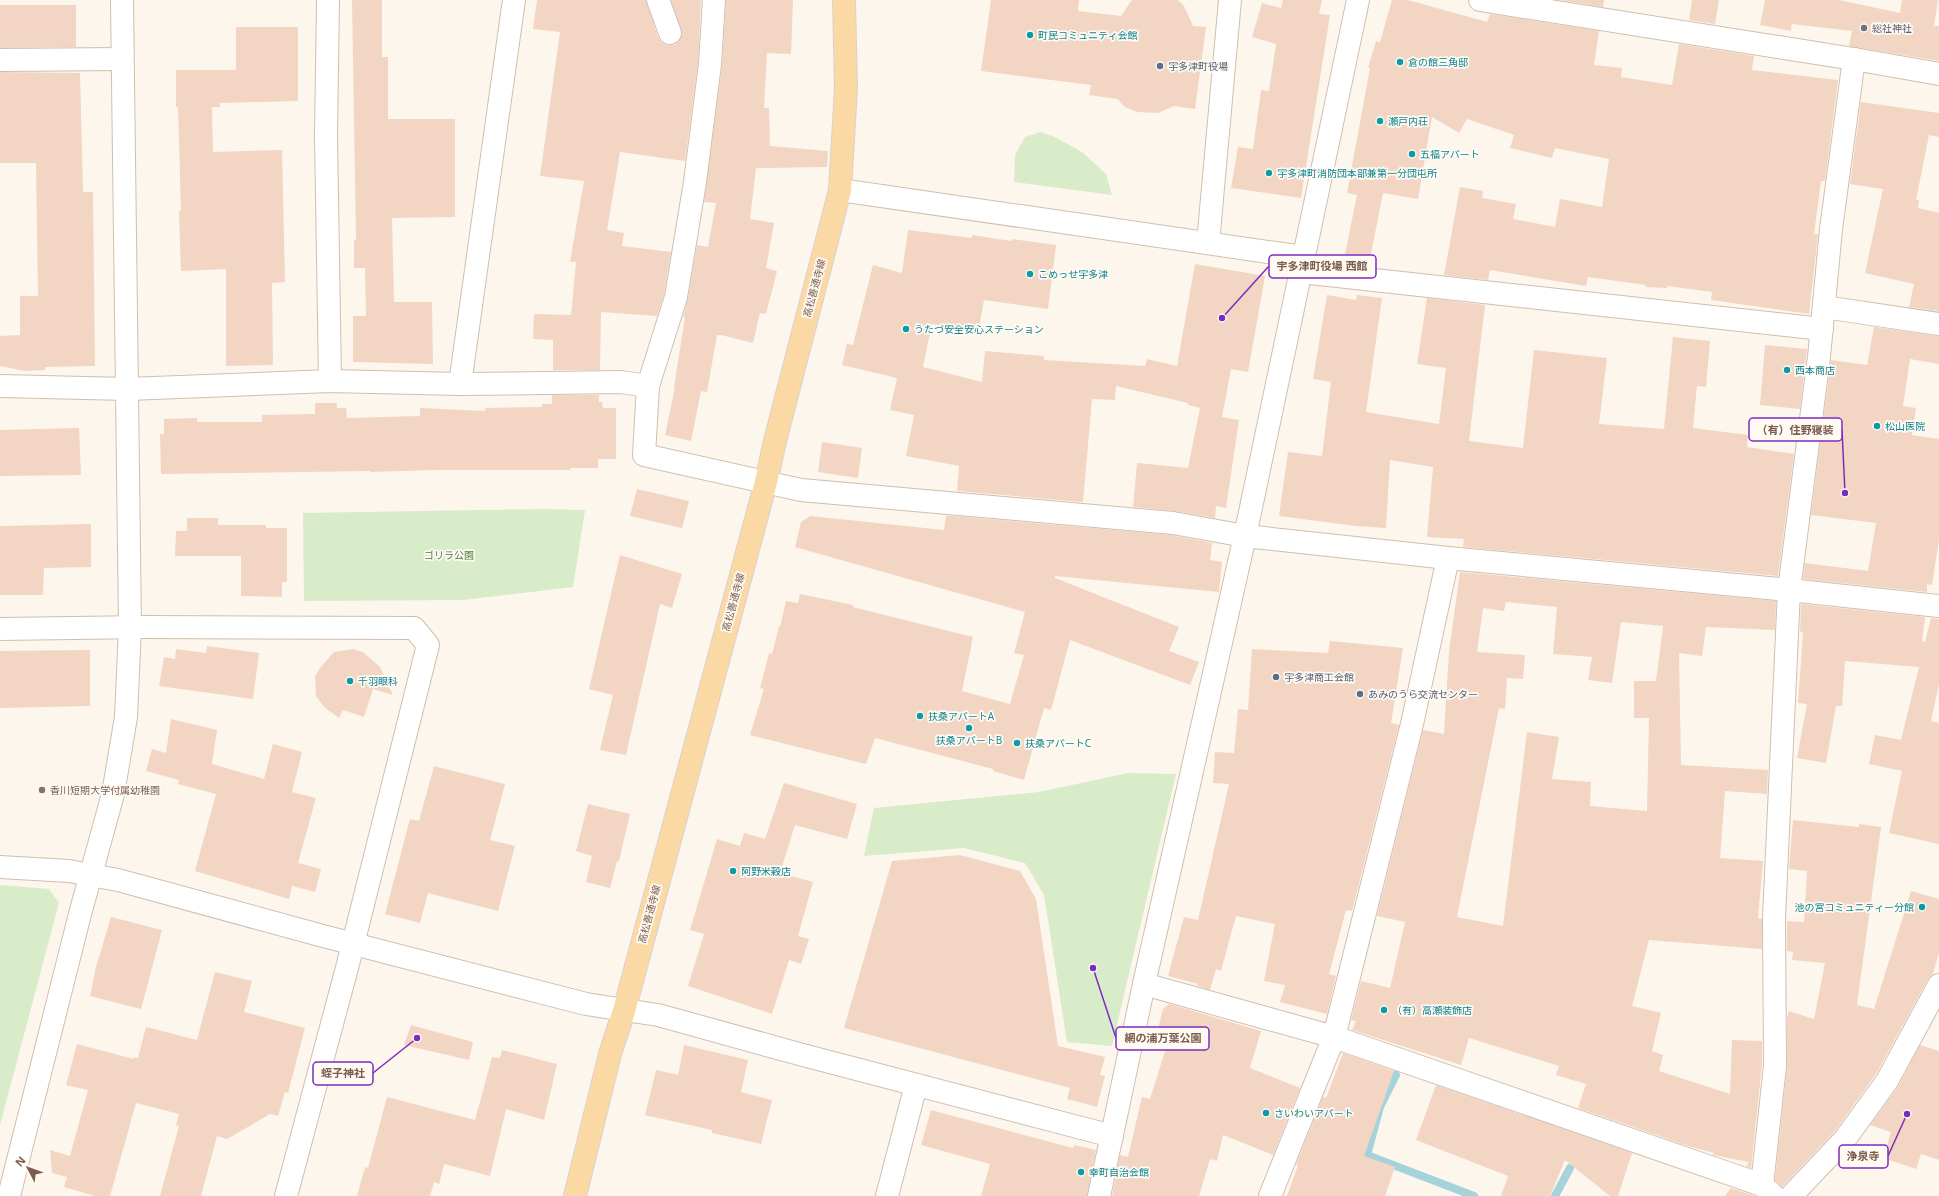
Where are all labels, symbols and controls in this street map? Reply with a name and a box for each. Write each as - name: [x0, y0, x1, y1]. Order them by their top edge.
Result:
- place label: 総社神社: [1872, 21, 1912, 35]
- marker: 総社神社: [1859, 23, 1869, 33]
- place label: 町民コミュニティ会館: [1038, 28, 1137, 42]
- marker: 町民コミュニティ会館: [1025, 30, 1035, 40]
- place label: 倉の館三角邸: [1408, 55, 1468, 69]
- marker: 倉の館三角邸: [1395, 57, 1405, 67]
- place label: 宇多津町役場: [1168, 59, 1228, 73]
- marker: 宇多津町役場: [1155, 61, 1165, 71]
- place label: 瀬戸内荘: [1388, 114, 1428, 128]
- marker: 瀬戸内荘: [1375, 116, 1385, 126]
- place label: 五福アパート: [1420, 147, 1480, 161]
- marker: 五福アパート: [1407, 149, 1417, 159]
- place label: 宇多津町消防団本部兼第一分団屯所: [1277, 166, 1437, 180]
- marker: 宇多津町消防団本部兼第一分団屯所: [1264, 168, 1274, 178]
- callout: 宇多津町役場 西館: [1269, 255, 1376, 278]
- street label: 高松善通寺線: [799, 257, 829, 319]
- text: 宇多津町役場 西館: [1277, 258, 1367, 273]
- place label: こめっせ宇多津: [1038, 267, 1108, 281]
- marker: こめっせ宇多津: [1025, 269, 1035, 279]
- place label: うたづ安全安心ステーション: [914, 322, 1044, 336]
- marker: うたづ安全安心ステーション: [901, 324, 911, 334]
- place label: 西本商店: [1795, 363, 1835, 377]
- marker: 西本商店: [1782, 365, 1792, 375]
- callout: （有）住野寝装: [1749, 418, 1842, 441]
- place label: 松山医院: [1885, 419, 1925, 433]
- marker: 松山医院: [1872, 421, 1882, 431]
- text: （有）住野寝装: [1757, 422, 1834, 437]
- park label: ゴリラ公園: [424, 548, 474, 562]
- street label: 高松善通寺線: [718, 571, 748, 633]
- place label: 宇多津商工会館: [1284, 670, 1354, 684]
- marker: 宇多津商工会館: [1271, 672, 1281, 682]
- place label: 千羽眼科: [358, 674, 398, 688]
- marker: 千羽眼科: [345, 676, 355, 686]
- place label: あみのうら交流センター: [1368, 687, 1478, 701]
- marker: あみのうら交流センター: [1355, 689, 1365, 699]
- place label: 扶桑アパートA: [928, 709, 995, 723]
- marker: 扶桑アパートA: [915, 711, 925, 721]
- marker: 扶桑アパートB: [964, 723, 974, 733]
- place label: 扶桑アパートB: [936, 733, 1002, 747]
- place label: 扶桑アパートC: [1025, 736, 1091, 750]
- marker: 扶桑アパートC: [1012, 738, 1022, 748]
- place label: 香川短期大学付属幼稚園: [50, 783, 160, 797]
- marker: 香川短期大学付属幼稚園: [37, 785, 47, 795]
- place label: 阿野米穀店: [741, 864, 791, 878]
- marker: 阿野米穀店: [728, 866, 738, 876]
- street label: 高松善通寺線: [634, 883, 664, 945]
- place label: 池の宮コミュニティー分館: [1795, 900, 1914, 914]
- marker: 池の宮コミュニティー分館: [1917, 902, 1927, 912]
- place label: （有）高瀬装飾店: [1392, 1003, 1472, 1017]
- marker: （有）高瀬装飾店: [1379, 1005, 1389, 1015]
- callout: 網の浦万葉公園: [1116, 1027, 1209, 1050]
- text: 網の浦万葉公園: [1125, 1030, 1202, 1045]
- callout: 蛭子神社: [313, 1062, 373, 1085]
- text: 蛭子神社: [321, 1065, 365, 1080]
- place label: さいわいアパート: [1274, 1106, 1354, 1120]
- marker: さいわいアパート: [1261, 1108, 1271, 1118]
- callout: 浄泉寺: [1839, 1145, 1888, 1168]
- north arrow: [8, 1148, 48, 1188]
- text: 浄泉寺: [1847, 1148, 1880, 1163]
- text: N: [11, 1153, 29, 1169]
- place label: 幸町自治会館: [1089, 1165, 1149, 1179]
- marker: 幸町自治会館: [1076, 1167, 1086, 1177]

